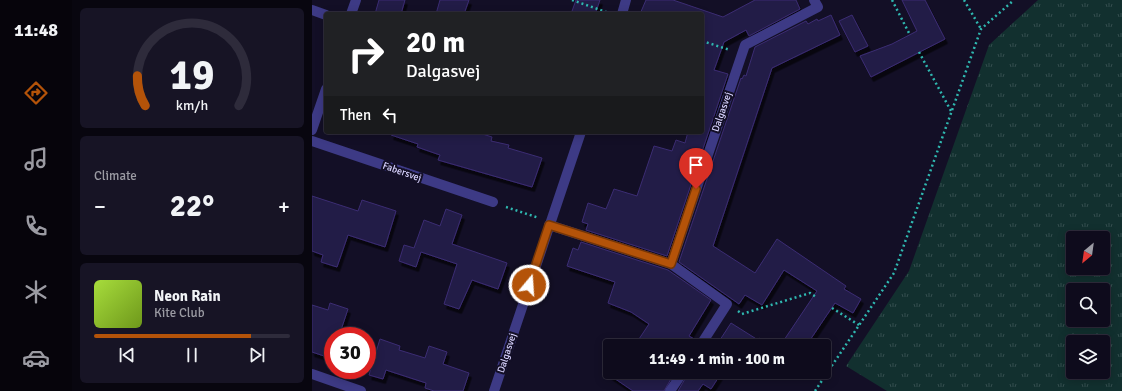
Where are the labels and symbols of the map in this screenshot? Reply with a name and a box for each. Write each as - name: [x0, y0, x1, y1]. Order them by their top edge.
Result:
- street label: Dalgasvej: [710, 90, 734, 133]
- pin: [679, 148, 713, 189]
- street label: Fabersvej: [381, 160, 423, 184]
- north arrow: [1066, 231, 1110, 275]
- position arrow: [508, 264, 550, 306]
- speed limit sign: 30: [324, 327, 376, 379]
- street label: Dalgasvej: [495, 331, 519, 374]

